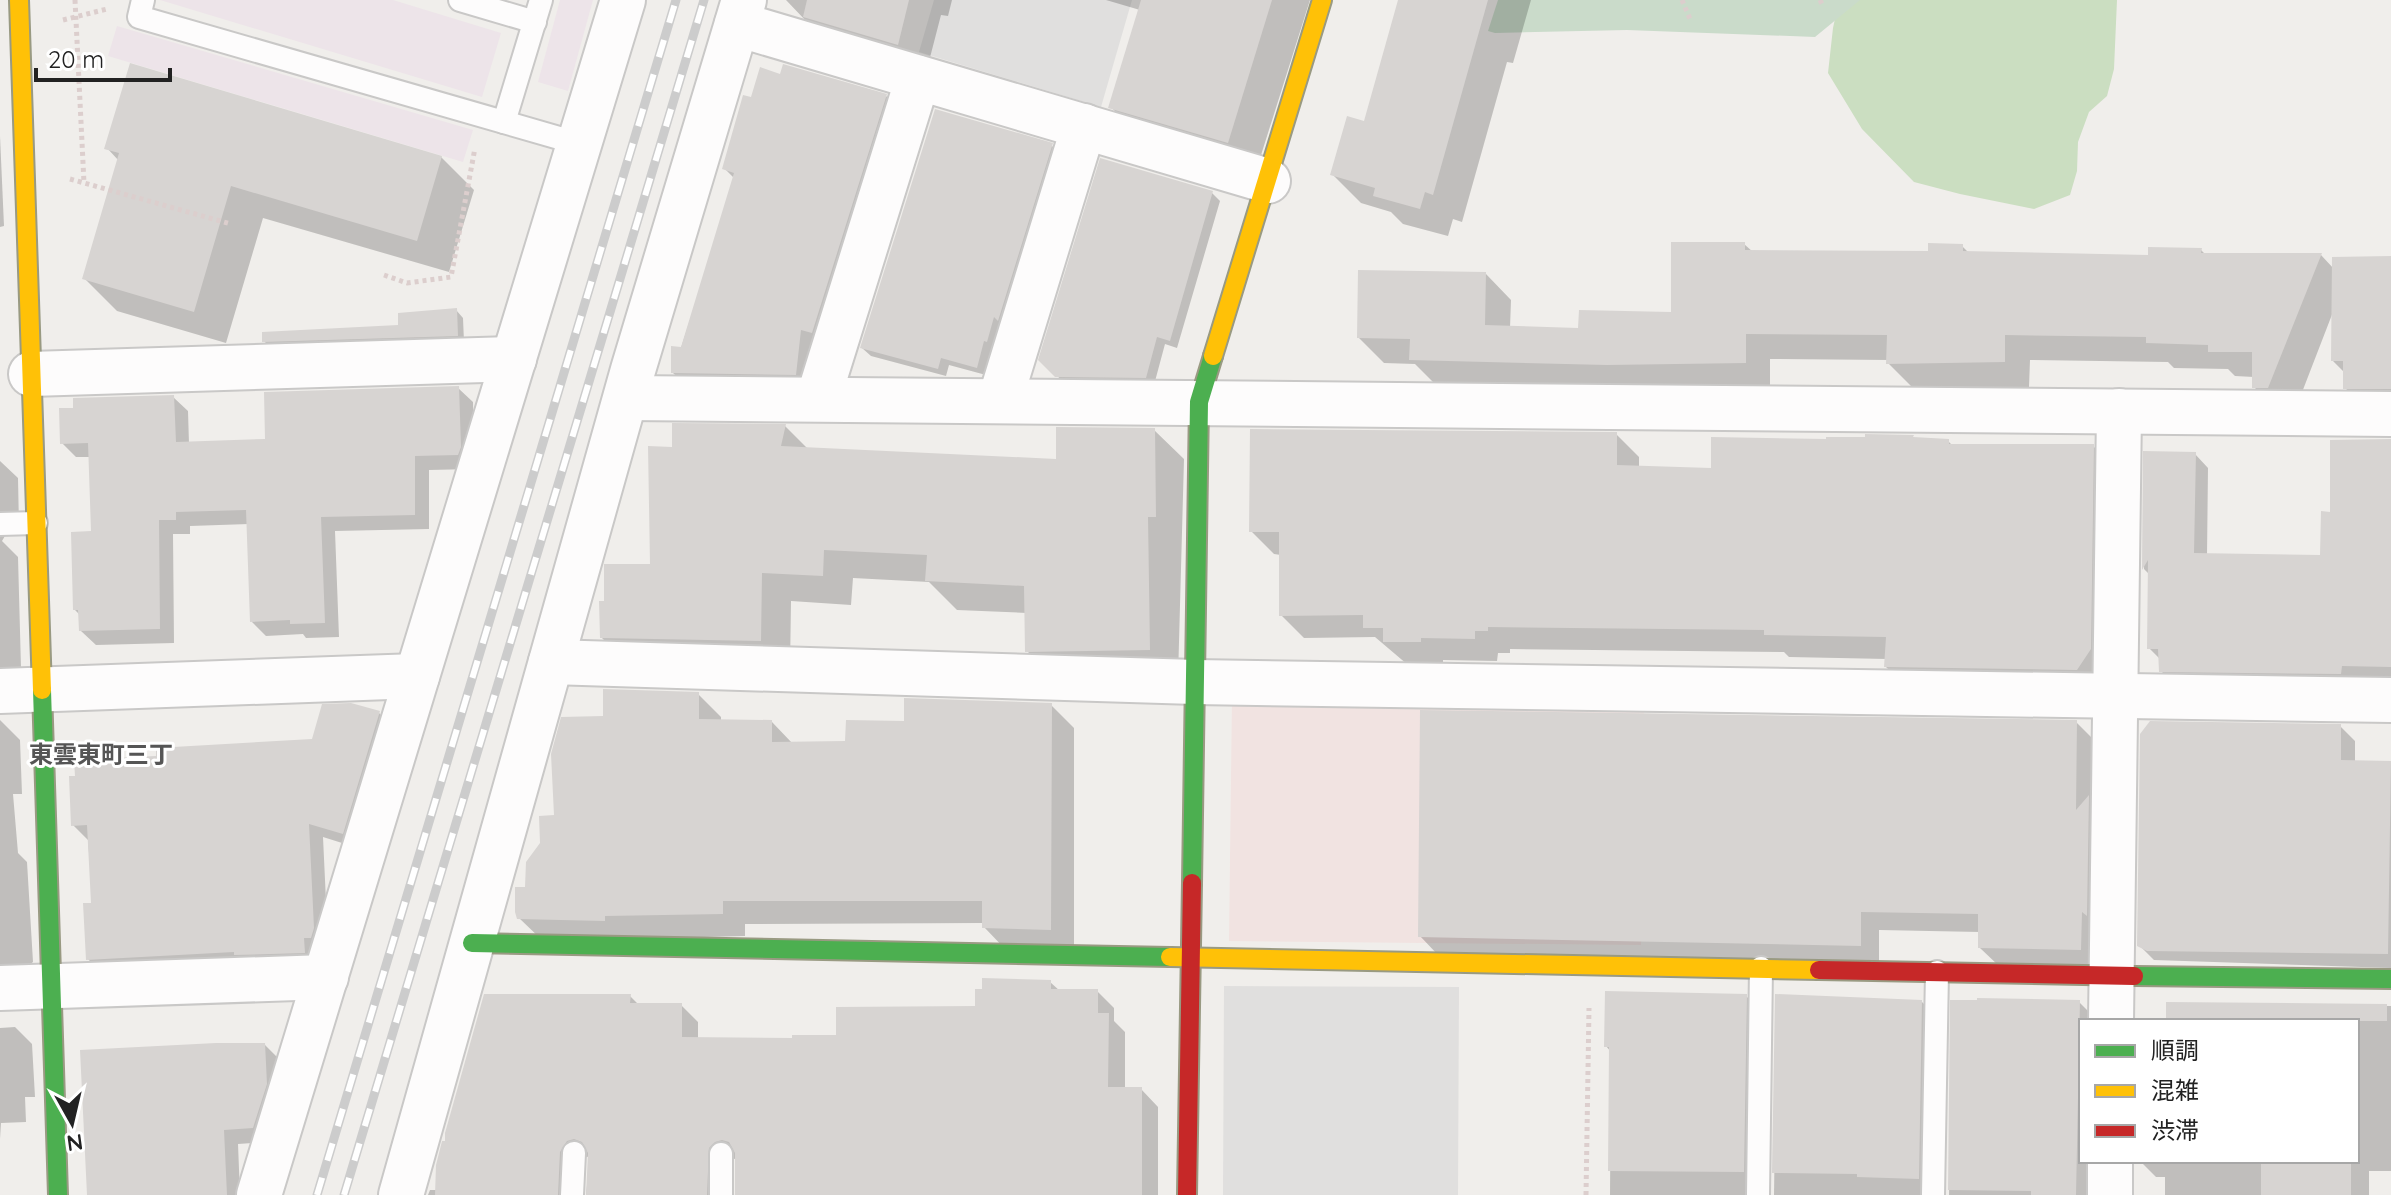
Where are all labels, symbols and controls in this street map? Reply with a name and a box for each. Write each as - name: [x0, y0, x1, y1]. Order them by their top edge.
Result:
- scale bar: [36, 32, 170, 82]
- text: 20 m: [48, 44, 104, 74]
- district label: 東雲東町三丁: [29, 739, 173, 769]
- legend: [2079, 1019, 2359, 1163]
- text: 順調: [2151, 1035, 2199, 1065]
- text: 混雑: [2151, 1075, 2199, 1105]
- north arrow: [32, 1083, 112, 1163]
- text: 渋滞: [2151, 1115, 2199, 1145]
- text: N: [65, 1128, 85, 1158]

